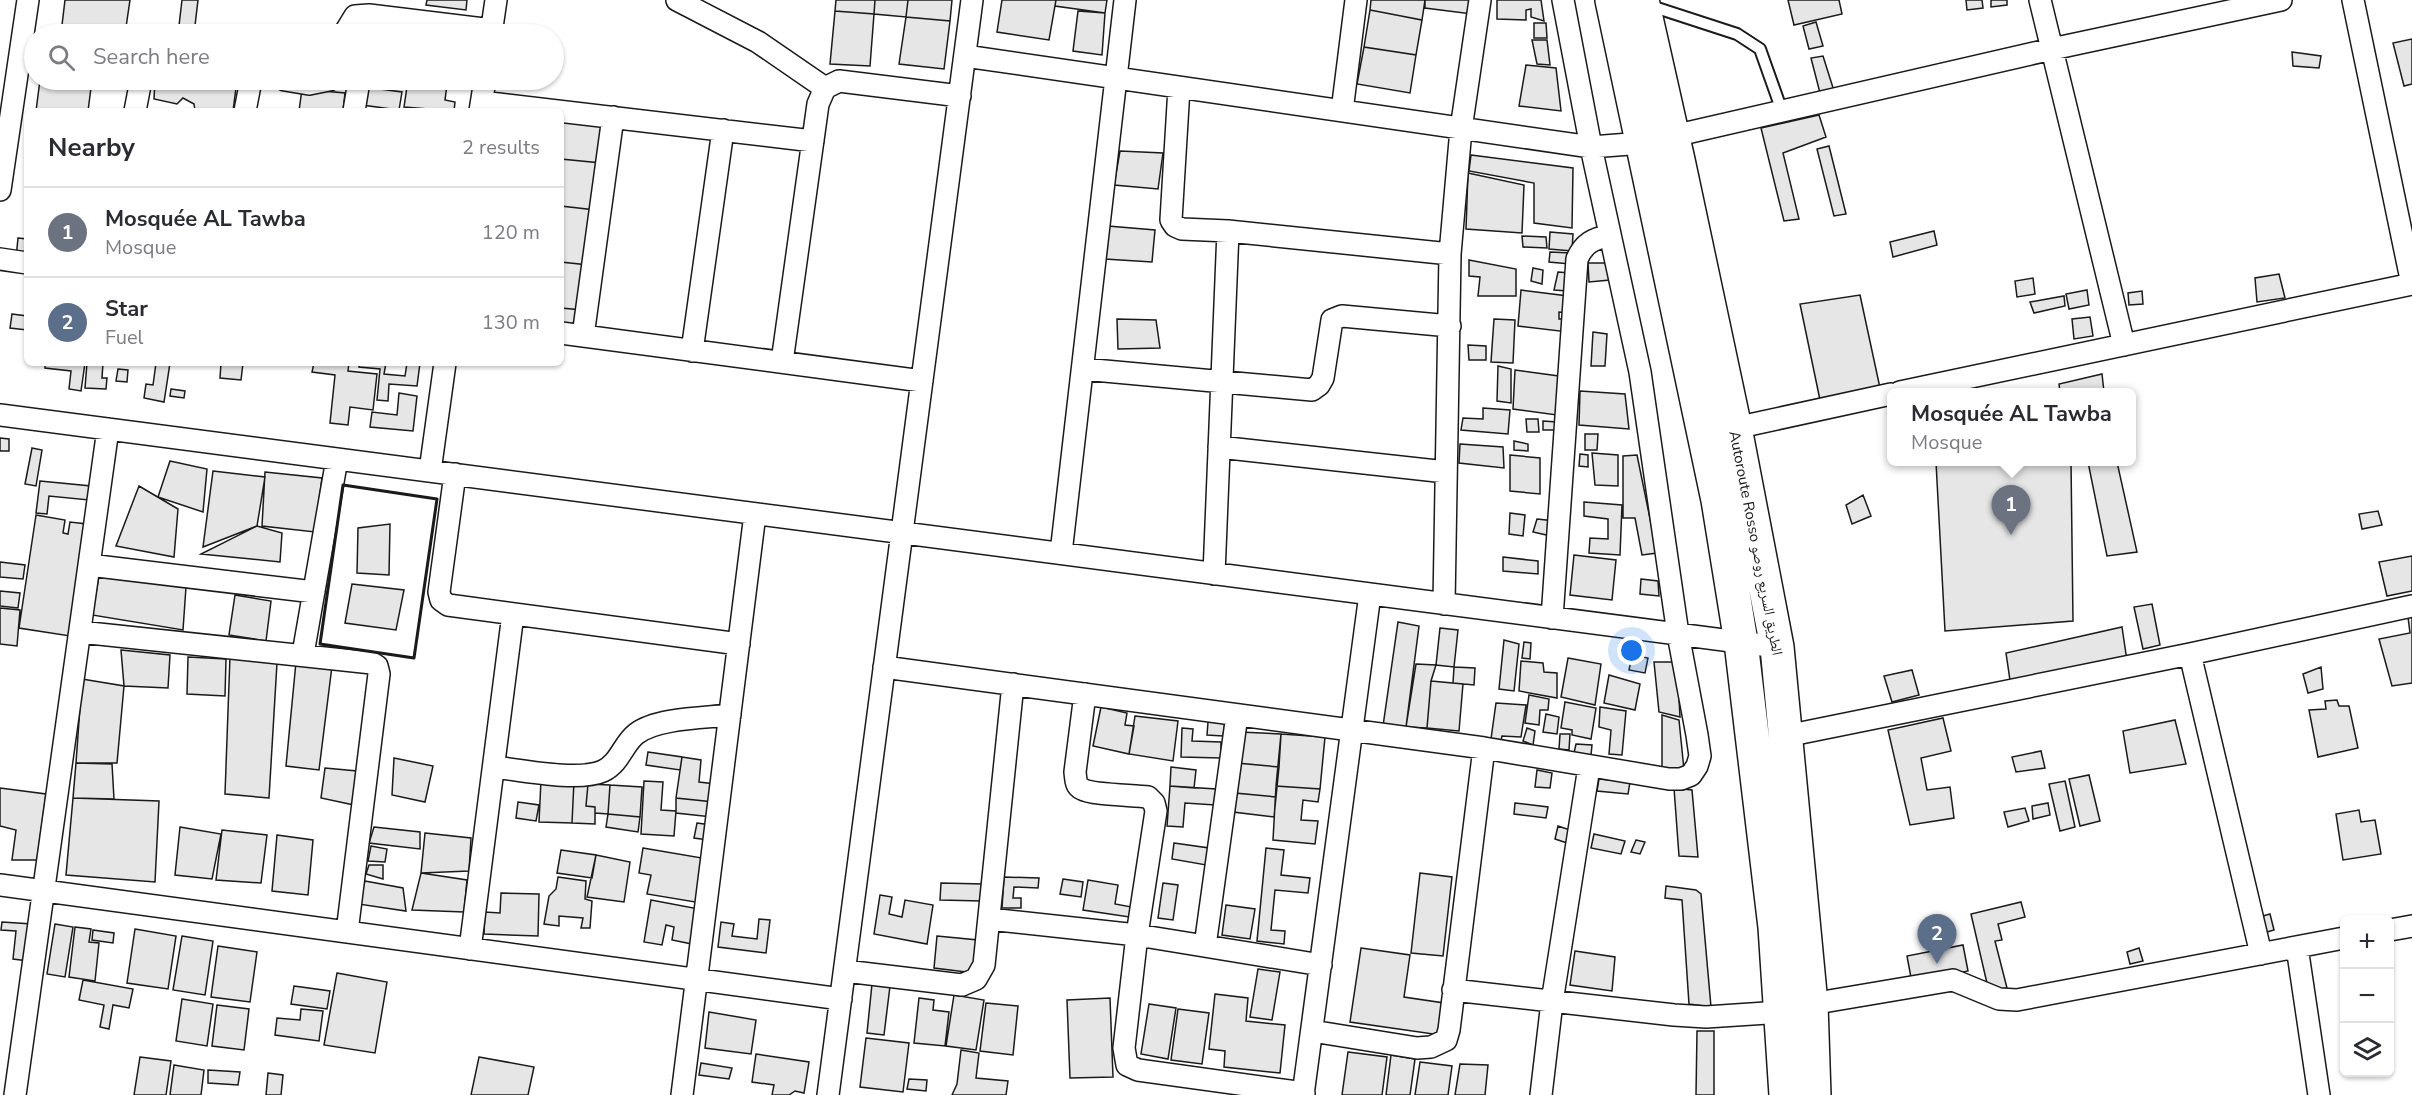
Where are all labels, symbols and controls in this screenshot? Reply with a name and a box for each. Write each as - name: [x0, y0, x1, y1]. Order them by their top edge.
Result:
- search box: [24, 24, 564, 90]
- icon: search: [45, 41, 78, 74]
- text: Search here: [93, 42, 210, 72]
- text: Nearby: [48, 130, 135, 165]
- text: 2 results: [462, 134, 540, 161]
- text: Mosquée AL Tawba: [105, 204, 306, 234]
- text: 1: [62, 219, 74, 246]
- text: 120 m: [482, 219, 540, 246]
- text: Mosque: [105, 234, 176, 261]
- text: Star: [105, 294, 148, 324]
- text: 2: [62, 309, 74, 336]
- text: 130 m: [482, 309, 540, 336]
- text: Fuel: [105, 324, 144, 351]
- popup: [1887, 388, 2136, 466]
- text: Mosquée AL Tawba: [1911, 399, 2112, 429]
- street label: Autoroute Rosso الطريق السريع روصو: [1724, 429, 1788, 657]
- text: Mosque: [1911, 429, 1982, 456]
- pin: 1: [1992, 486, 2030, 535]
- your location: [1617, 636, 1646, 665]
- pin: 2: [1918, 914, 1956, 964]
- map controls: [2340, 915, 2394, 1077]
- button: +: [2340, 915, 2394, 969]
- button: −: [2340, 969, 2394, 1023]
- button: layers: [2340, 1023, 2394, 1077]

